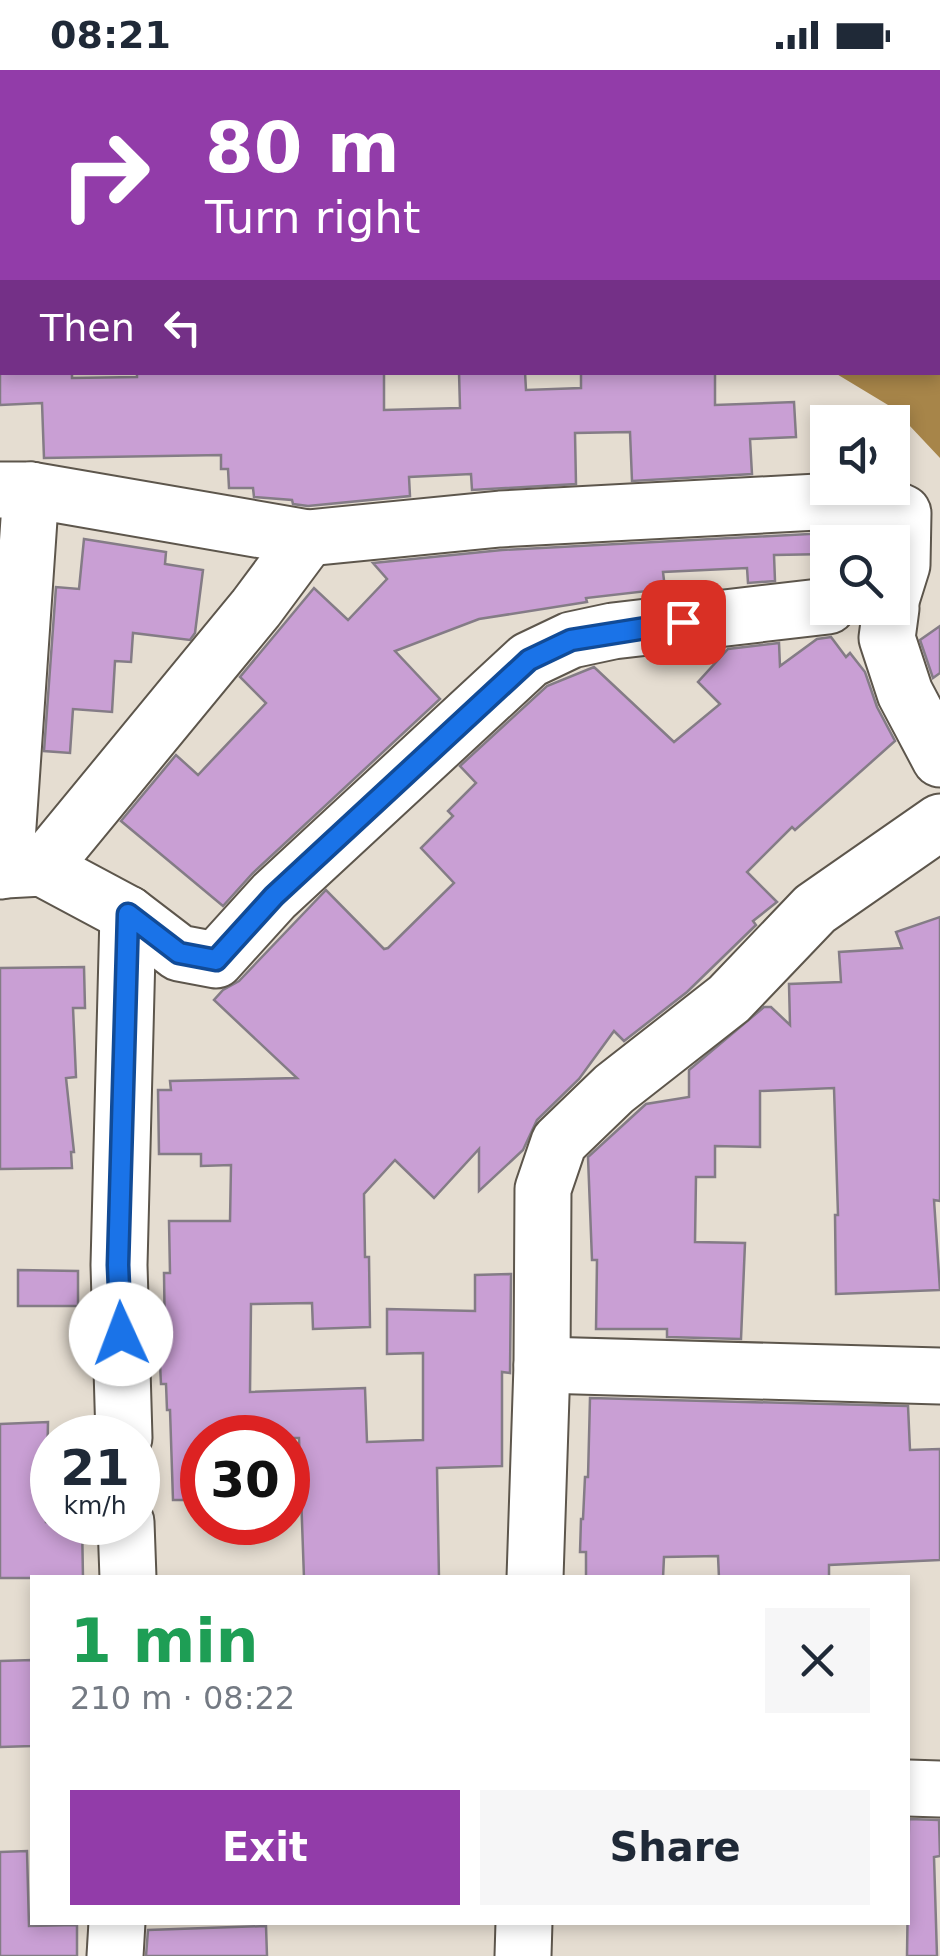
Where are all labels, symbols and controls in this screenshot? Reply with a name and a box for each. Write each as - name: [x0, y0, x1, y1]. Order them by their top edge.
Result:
- text: 08:21: [50, 13, 171, 57]
- text: 80 m: [205, 107, 400, 189]
- icon: right: [40, 110, 170, 240]
- text: Turn right: [205, 191, 420, 244]
- icon: left: [155, 300, 210, 355]
- text: Then: [40, 306, 135, 350]
- map controls: [810, 405, 910, 625]
- button: sound: [810, 405, 910, 505]
- button: search: [810, 525, 910, 625]
- pin: [641, 580, 726, 665]
- icon: arrive: [656, 595, 711, 650]
- position arrow: [69, 1282, 173, 1386]
- speed limit sign: 30: [180, 1415, 310, 1545]
- text: 21: [60, 1439, 130, 1497]
- text: km/h: [63, 1491, 127, 1520]
- text: 1 min: [70, 1606, 258, 1676]
- button: close: [765, 1608, 870, 1713]
- text: 210 m · 08:22: [70, 1679, 295, 1717]
- button: Exit: [70, 1790, 460, 1905]
- button: Share: [480, 1790, 870, 1905]

